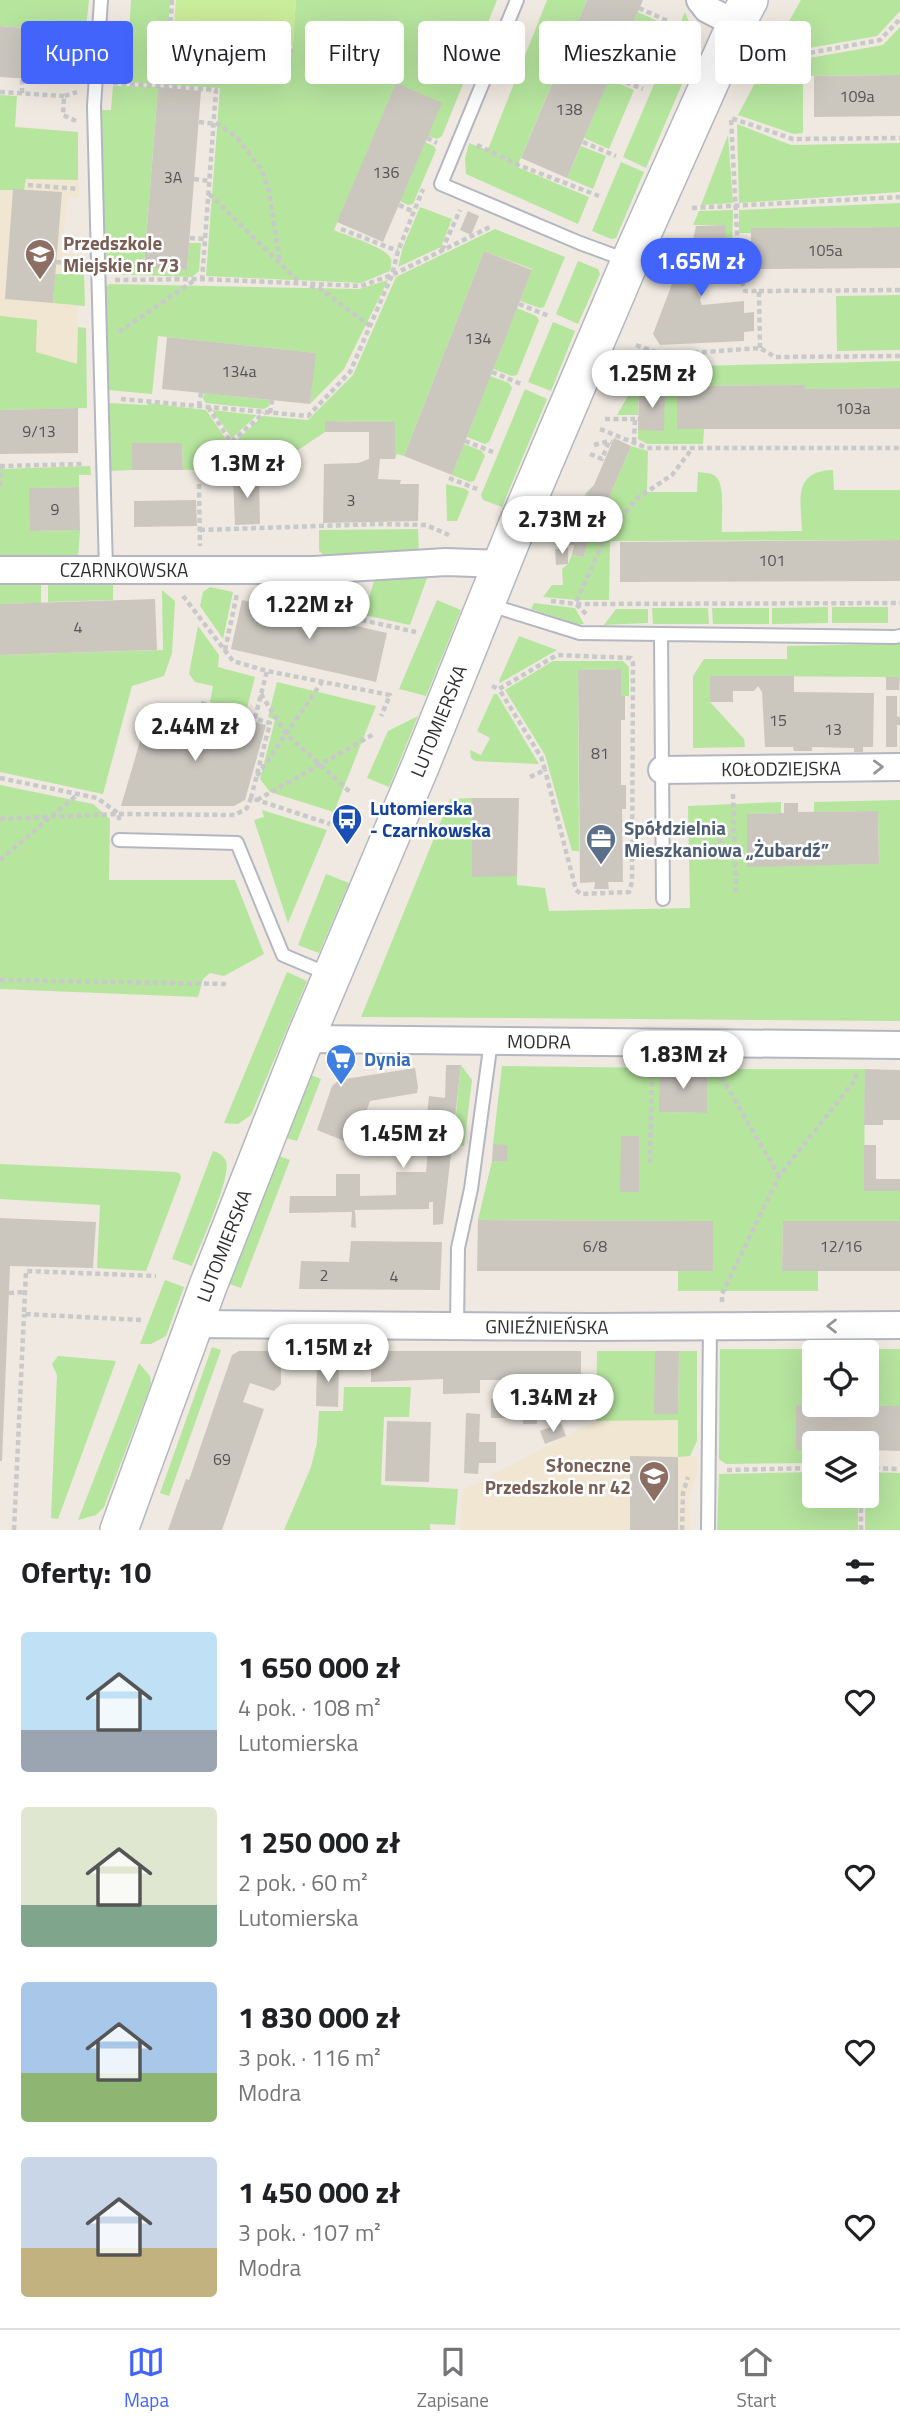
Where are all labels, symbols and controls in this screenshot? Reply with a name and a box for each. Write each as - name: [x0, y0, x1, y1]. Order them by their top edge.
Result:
- chip: Kupno: [21, 21, 133, 84]
- chip: Wynajem: [147, 21, 291, 84]
- chip: Filtry: [305, 21, 404, 84]
- chip: Nowe: [418, 21, 525, 84]
- chip: Mieszkanie: [539, 21, 701, 84]
- chip: Dom: [715, 21, 811, 84]
- house number: 109a: [840, 84, 874, 108]
- house number: 138: [556, 97, 582, 121]
- house number: 136: [373, 160, 399, 184]
- house number: 3A: [164, 165, 183, 189]
- place label: Przedszkole Miejskie nr 73: [63, 228, 179, 279]
- school or university icon: Przedszkole Miejskie nr 73: [23, 237, 57, 281]
- pin: 1.65M zł: [629, 238, 773, 298]
- house number: 105a: [808, 238, 842, 262]
- text: 1.65M zł: [657, 243, 745, 278]
- house number: 134: [465, 326, 491, 350]
- pin: 1.25M zł: [580, 350, 724, 410]
- text: 1.25M zł: [608, 355, 696, 390]
- house number: 134a: [222, 359, 256, 383]
- house number: 103a: [836, 396, 870, 420]
- house number: 9/13: [22, 419, 56, 443]
- pin: 1.3M zł: [182, 440, 312, 500]
- text: 1.3M zł: [209, 445, 285, 480]
- house number: 3: [347, 488, 355, 512]
- pin: 2.73M zł: [490, 496, 634, 556]
- house number: 9: [51, 497, 60, 521]
- text: 2.73M zł: [518, 501, 606, 536]
- house number: 101: [759, 548, 785, 572]
- street label: CZARNKOWSKA: [60, 555, 188, 584]
- pin: 1.22M zł: [237, 582, 381, 641]
- text: 1.22M zł: [265, 586, 353, 621]
- house number: 4: [74, 615, 83, 639]
- street label: LUTOMIERSKA: [402, 660, 474, 781]
- pin: 2.44M zł: [123, 704, 267, 763]
- text: 2.44M zł: [151, 708, 239, 743]
- house number: 15: [769, 708, 787, 732]
- house number: 13: [824, 717, 842, 741]
- house number: 81: [591, 741, 609, 765]
- street label: KOŁODZIEJSKA: [721, 753, 841, 783]
- one-way arrow: [873, 759, 883, 775]
- place label: Lutomierska - Czarnkowska: [370, 793, 491, 844]
- bus stop icon: Lutomierska - Czarnkowska: [330, 802, 364, 846]
- place label: Spółdzielnia Mieszkaniowa „Żubardź”: [624, 813, 829, 864]
- office icon: Spółdzielnia Mieszkaniowa „Żubardź”: [584, 822, 618, 866]
- street label: MODRA: [507, 1026, 571, 1056]
- pin: 1.83M zł: [611, 1032, 755, 1091]
- text: 1.83M zł: [639, 1036, 727, 1071]
- supermarket icon: Dynia: [324, 1042, 358, 1086]
- place label: Dynia: [364, 1044, 411, 1073]
- pin: 1.45M zł: [331, 1110, 475, 1170]
- text: 1.45M zł: [359, 1115, 447, 1150]
- street label: LUTOMIERSKA: [188, 1185, 259, 1306]
- house number: 6/8: [583, 1234, 607, 1258]
- house number: 12/16: [820, 1234, 862, 1258]
- house number: 2: [320, 1263, 328, 1287]
- house number: 4: [390, 1264, 399, 1288]
- street label: GNIEŹNIEŃSKA: [485, 1311, 609, 1341]
- one-way arrow: [826, 1318, 837, 1334]
- pin: 1.15M zł: [256, 1324, 400, 1384]
- text: 1.15M zł: [284, 1329, 372, 1364]
- map controls: [802, 1340, 879, 1508]
- button: locate: [802, 1340, 879, 1417]
- pin: 1.34M zł: [481, 1374, 625, 1434]
- text: 1.34M zł: [509, 1379, 597, 1414]
- button: layers: [802, 1431, 879, 1508]
- house number: 69: [213, 1447, 231, 1471]
- place label: Słoneczne Przedszkole nr 42: [485, 1450, 631, 1501]
- school or university icon: Słoneczne Przedszkole nr 42: [637, 1459, 671, 1503]
- text: Oferty: 10: [21, 1549, 151, 1595]
- icon: filters: [841, 1553, 879, 1591]
- text: 1 650 000 zł: [238, 1644, 400, 1690]
- icon: home: [77, 1660, 161, 1744]
- icon: heart: [841, 1683, 879, 1721]
- text: 4 pok. · 108 m²: [238, 1690, 381, 1725]
- text: Lutomierska: [238, 1725, 358, 1760]
- text: 1 250 000 zł: [238, 1819, 400, 1865]
- icon: home: [77, 1835, 161, 1919]
- icon: heart: [841, 1858, 879, 1896]
- text: 2 pok. · 60 m²: [238, 1865, 368, 1900]
- text: Lutomierska: [238, 1900, 358, 1935]
- text: 1 830 000 zł: [238, 1994, 400, 2040]
- icon: home: [77, 2010, 161, 2094]
- icon: heart: [841, 2033, 879, 2071]
- text: 3 pok. · 116 m²: [238, 2040, 381, 2075]
- text: Modra: [238, 2075, 301, 2110]
- text: 1 450 000 zł: [238, 2169, 400, 2215]
- icon: home: [77, 2185, 161, 2269]
- icon: heart: [841, 2208, 879, 2246]
- text: 3 pok. · 107 m²: [238, 2215, 381, 2250]
- text: Modra: [238, 2250, 301, 2285]
- tab: Mapa: [124, 2343, 169, 2414]
- tab: Zapisane: [417, 2343, 489, 2414]
- tab: Start: [737, 2343, 776, 2414]

